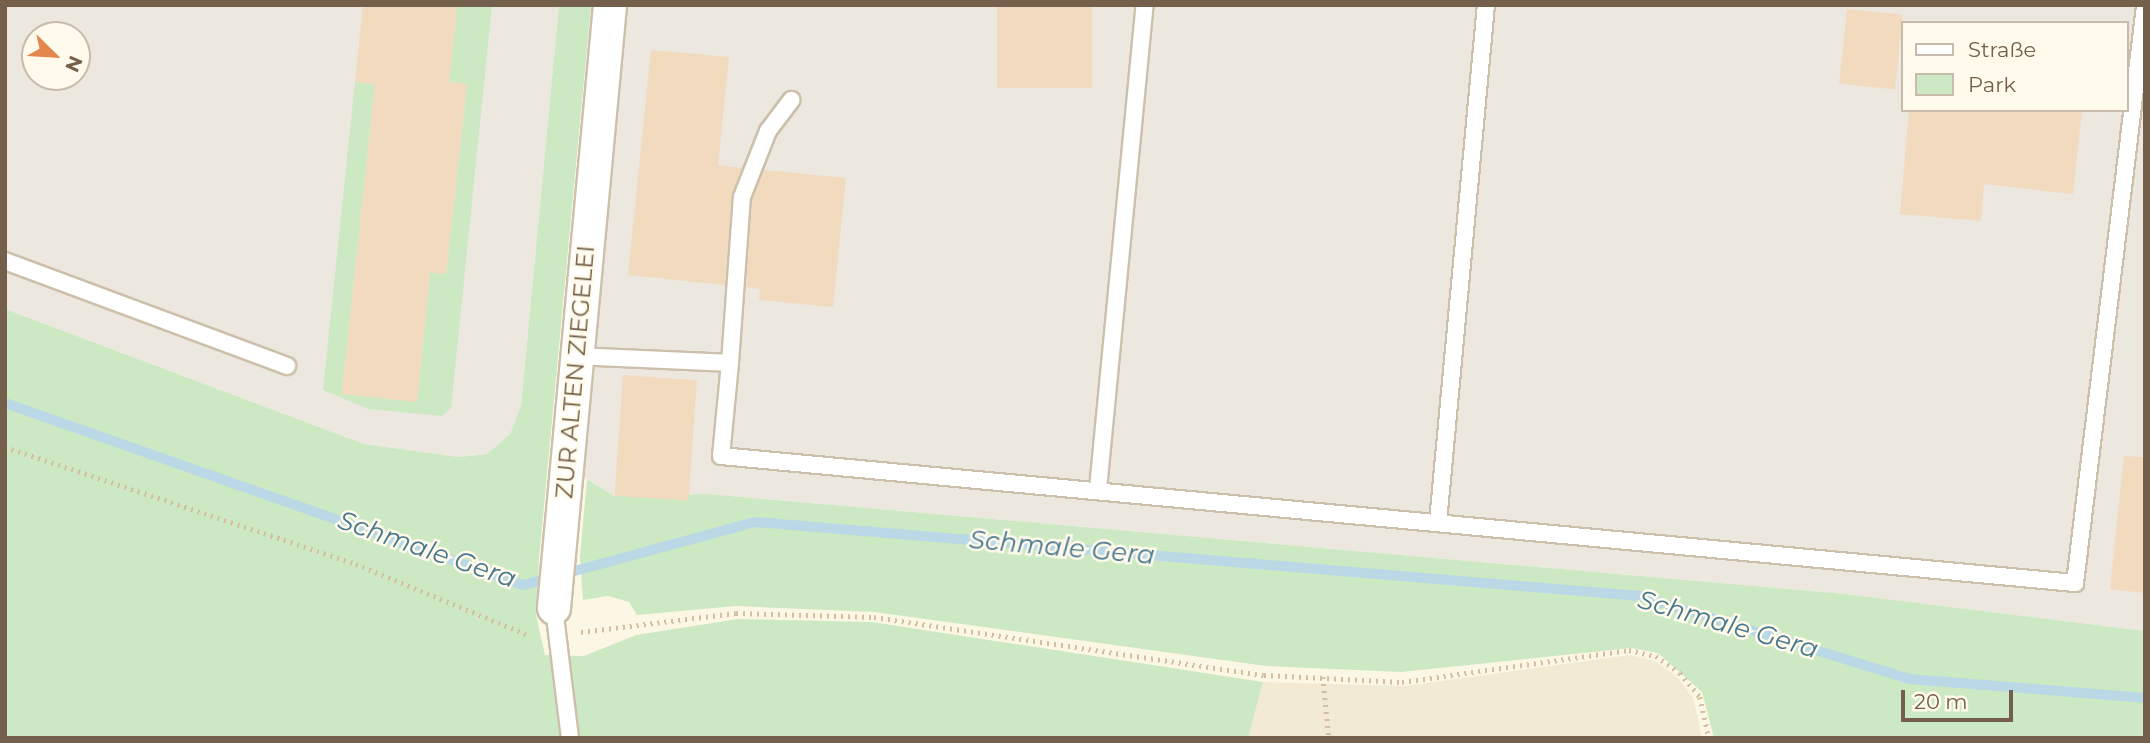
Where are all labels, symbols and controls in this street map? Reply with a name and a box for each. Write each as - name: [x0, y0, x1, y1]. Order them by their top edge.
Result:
- north arrow: [21, 21, 91, 91]
- legend: [1902, 21, 2129, 112]
- text: Straße: [1968, 37, 2036, 62]
- text: N: [60, 52, 87, 76]
- text: Park: [1968, 72, 2016, 97]
- street label: ZUR ALTEN ZIEGELEI: [550, 244, 600, 500]
- water label: Schmale Gera: [334, 505, 520, 595]
- water label: Schmale Gera: [968, 524, 1156, 572]
- water label: Schmale Gera: [1634, 584, 1822, 666]
- scale bar: [1905, 676, 2017, 720]
- text: 20 m: [1914, 689, 1968, 714]

